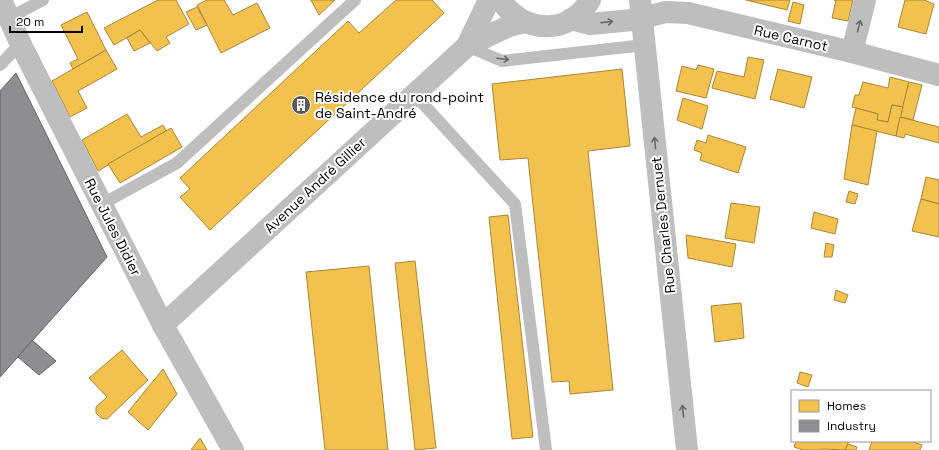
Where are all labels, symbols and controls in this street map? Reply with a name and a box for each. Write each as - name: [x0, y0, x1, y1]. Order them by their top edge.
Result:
- scale bar: [10, 8, 82, 34]
- text: 20 m: [16, 14, 44, 30]
- one-way arrow: [600, 19, 613, 26]
- one-way arrow: [855, 20, 863, 33]
- street label: Rue Carnot: [752, 21, 830, 55]
- one-way arrow: [497, 56, 510, 63]
- place label: Résidence du rond-point de Saint-André: [315, 88, 484, 122]
- building icon: Résidence du rond-point de Saint-André: [290, 94, 312, 116]
- street label: Avenue André Gillier: [260, 133, 370, 237]
- one-way arrow: [651, 137, 659, 150]
- street label: Rue Charles Dernuet: [647, 156, 679, 294]
- street label: Rue Jules Didier: [81, 175, 145, 279]
- legend: [791, 390, 931, 442]
- text: Homes: [827, 398, 866, 414]
- one-way arrow: [679, 405, 686, 418]
- text: Industry: [827, 418, 876, 434]

